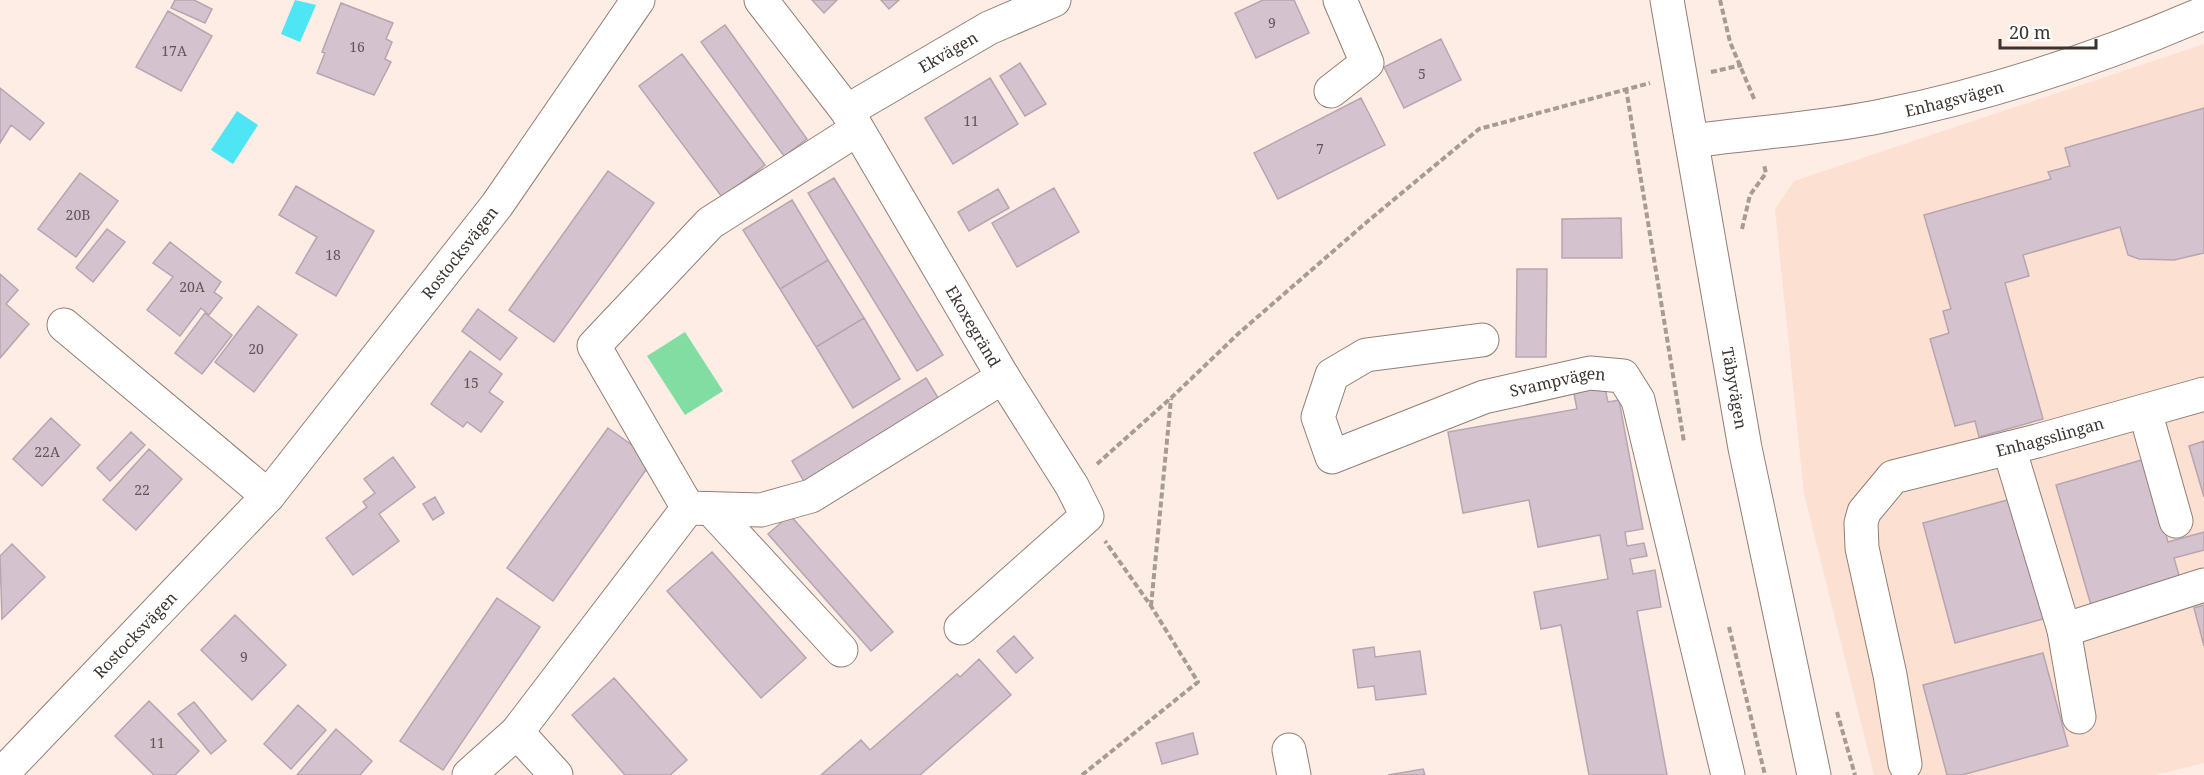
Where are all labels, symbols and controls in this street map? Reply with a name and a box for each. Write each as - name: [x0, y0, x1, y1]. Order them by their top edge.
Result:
- scale bar: [2000, 12, 2096, 50]
- house number: 9: [1268, 13, 1276, 32]
- text: 20 m: [2009, 20, 2051, 44]
- street label: Ekvägen: [914, 26, 982, 78]
- house number: 16: [349, 37, 365, 56]
- house number: 17A: [161, 41, 187, 60]
- house number: 5: [1418, 64, 1426, 83]
- street label: Enhagsvägen: [1903, 75, 2006, 122]
- house number: 11: [963, 111, 979, 130]
- house number: 7: [1316, 139, 1324, 158]
- street label: Rostocksvägen: [416, 202, 503, 303]
- house number: 20B: [66, 205, 90, 224]
- house number: 18: [325, 245, 341, 264]
- house number: 20A: [179, 277, 205, 296]
- street label: Ekoxegränd: [941, 281, 1006, 371]
- house number: 20: [248, 339, 264, 358]
- street label: Täbyvägen: [1717, 346, 1753, 431]
- street label: Svampvägen: [1508, 362, 1607, 402]
- house number: 15: [463, 373, 479, 392]
- street label: Enhagsslingan: [1994, 412, 2106, 462]
- house number: 22A: [34, 442, 60, 461]
- house number: 22: [134, 480, 150, 499]
- street label: Rostocksvägen: [88, 587, 182, 683]
- house number: 9: [240, 647, 248, 666]
- house number: 11: [149, 733, 165, 752]

